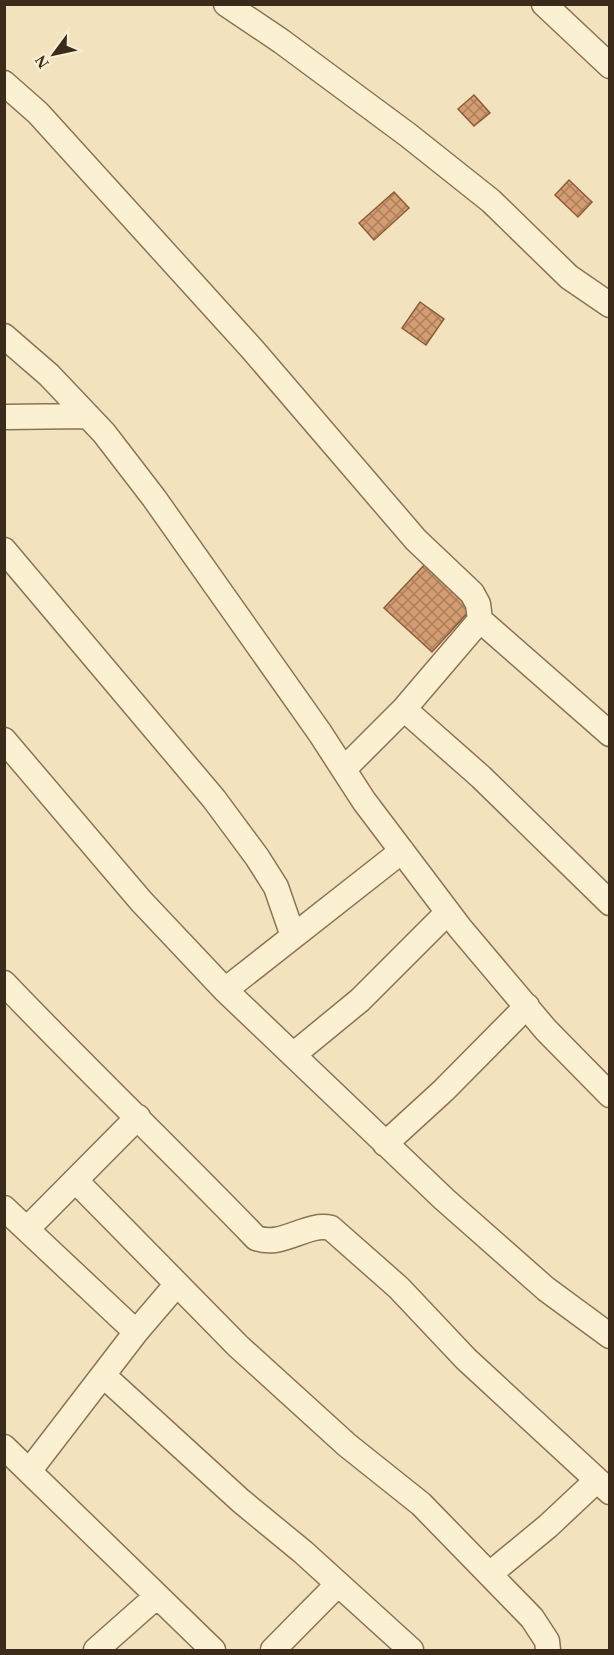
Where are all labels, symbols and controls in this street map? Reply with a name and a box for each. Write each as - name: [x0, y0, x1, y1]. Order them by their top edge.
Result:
- north arrow: [24, 24, 84, 84]
- text: N: [31, 52, 52, 71]

